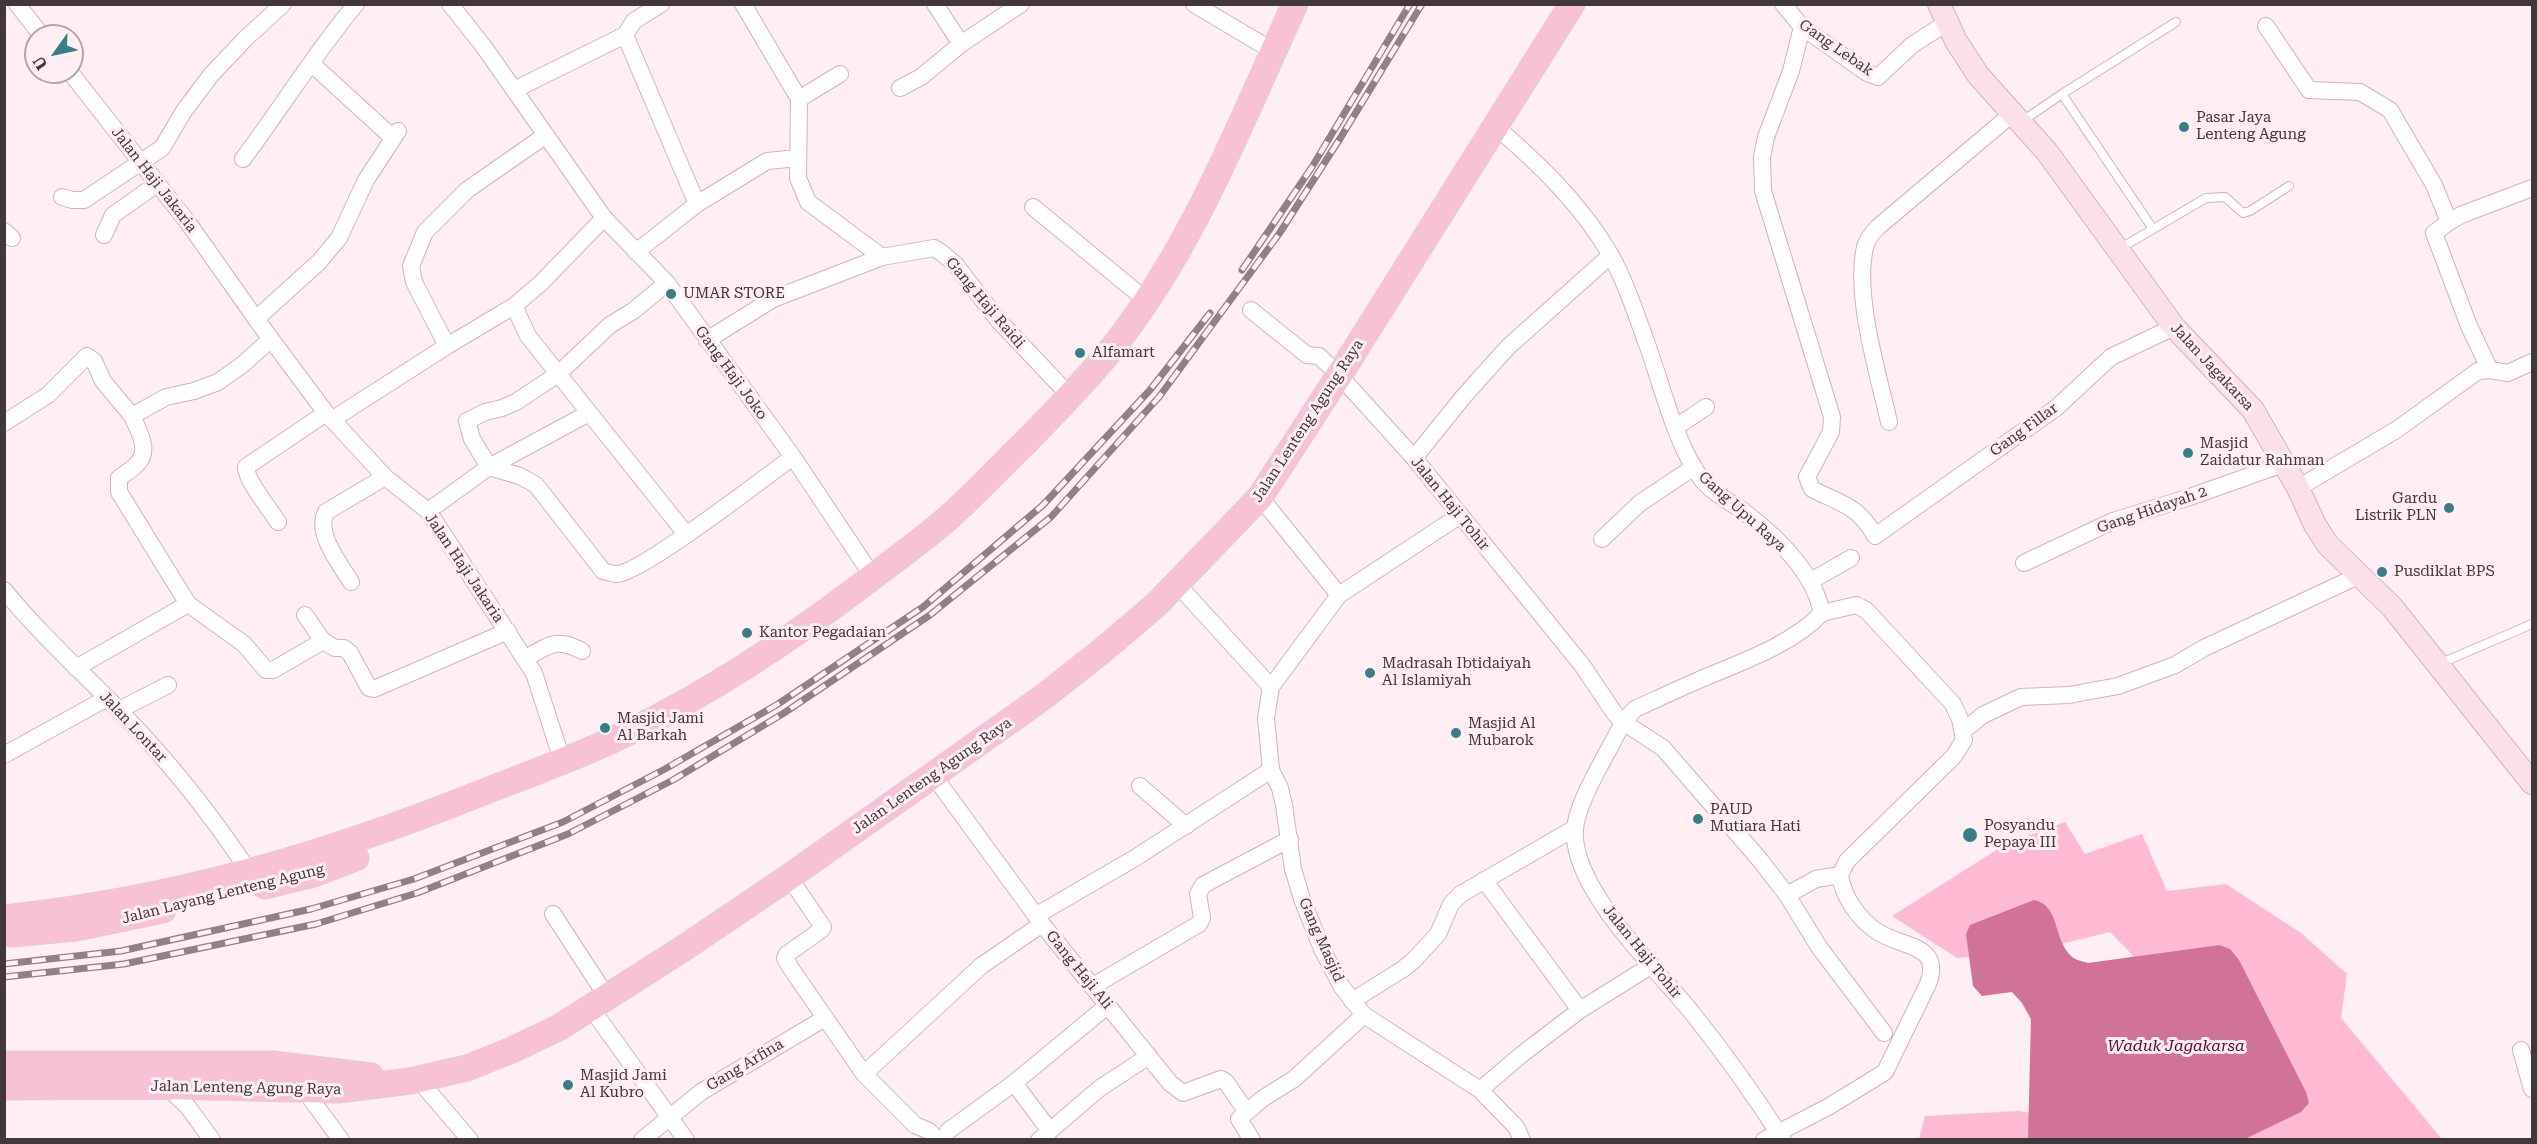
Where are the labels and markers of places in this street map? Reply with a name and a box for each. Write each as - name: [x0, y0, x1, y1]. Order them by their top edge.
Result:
- place label: Pasar Jaya Lenteng Agung: [2196, 109, 2306, 144]
- marker: Pasar Jaya Lenteng Agung: [2177, 120, 2191, 134]
- place label: UMAR STORE: [683, 285, 785, 303]
- marker: UMAR STORE: [664, 287, 678, 301]
- place label: Alfamart: [1092, 344, 1155, 362]
- marker: Alfamart: [1073, 346, 1087, 360]
- place label: Masjid Zaidatur Rahman: [2200, 435, 2324, 470]
- marker: Masjid Zaidatur Rahman: [2181, 446, 2195, 460]
- place label: Gardu Listrik PLN: [2355, 490, 2437, 525]
- marker: Gardu Listrik PLN: [2442, 501, 2456, 515]
- place label: Pusdiklat BPS: [2394, 563, 2495, 581]
- marker: Pusdiklat BPS: [2375, 565, 2389, 579]
- place label: Kantor Pegadaian: [759, 624, 886, 642]
- marker: Kantor Pegadaian: [740, 626, 754, 640]
- place label: Madrasah Ibtidaiyah Al Islamiyah: [1382, 655, 1531, 690]
- marker: Madrasah Ibtidaiyah Al Islamiyah: [1363, 666, 1377, 680]
- place label: Masjid Jami Al Barkah: [617, 710, 704, 745]
- place label: Masjid Al Mubarok: [1468, 715, 1535, 750]
- marker: Masjid Jami Al Barkah: [598, 721, 612, 735]
- marker: Masjid Al Mubarok: [1449, 726, 1463, 740]
- place label: PAUD Mutiara Hati: [1710, 801, 1801, 836]
- marker: PAUD Mutiara Hati: [1691, 812, 1705, 826]
- place label: Posyandu Pepaya III: [1984, 817, 2056, 852]
- marker: Posyandu Pepaya III: [1961, 826, 1979, 844]
- place label: Masjid Jami Al Kubro: [580, 1067, 667, 1102]
- marker: Masjid Jami Al Kubro: [561, 1078, 575, 1092]

